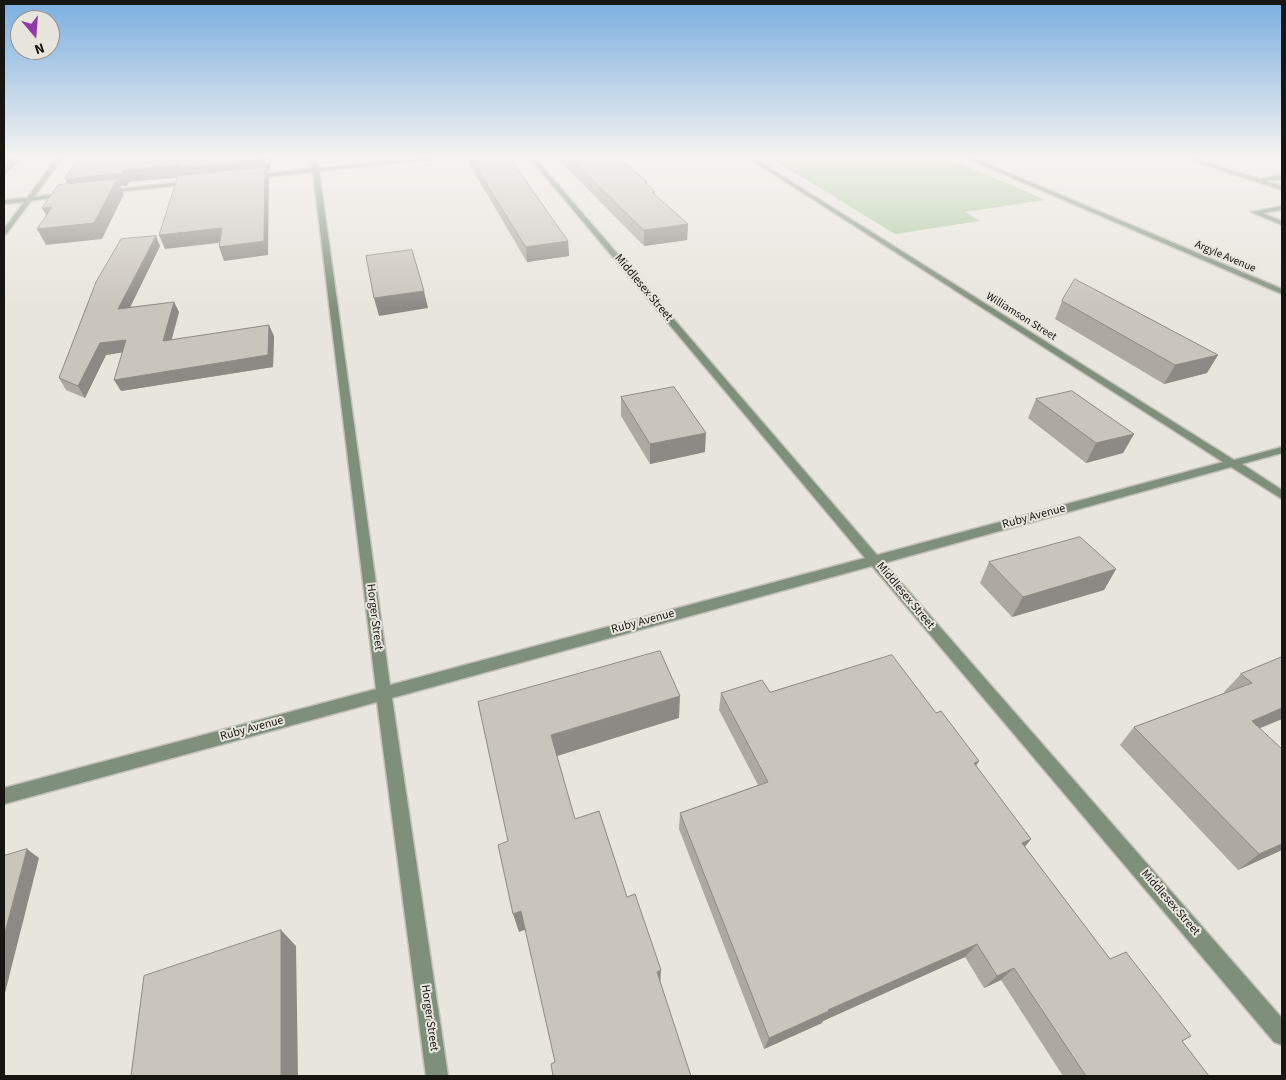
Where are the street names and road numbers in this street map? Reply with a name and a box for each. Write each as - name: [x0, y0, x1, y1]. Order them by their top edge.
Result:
- street label: Argyle Avenue: [1193, 238, 1257, 276]
- street label: Middlesex Street: [611, 252, 675, 324]
- street label: Williamson Street: [983, 290, 1059, 344]
- street label: Ruby Avenue: [1001, 502, 1067, 532]
- street label: Middlesex Street: [873, 560, 937, 632]
- street label: Horger Street: [363, 583, 385, 651]
- street label: Ruby Avenue: [610, 607, 676, 637]
- street label: Ruby Avenue: [219, 714, 285, 744]
- street label: Middlesex Street: [1137, 867, 1203, 939]
- street label: Horger Street: [417, 984, 441, 1052]

